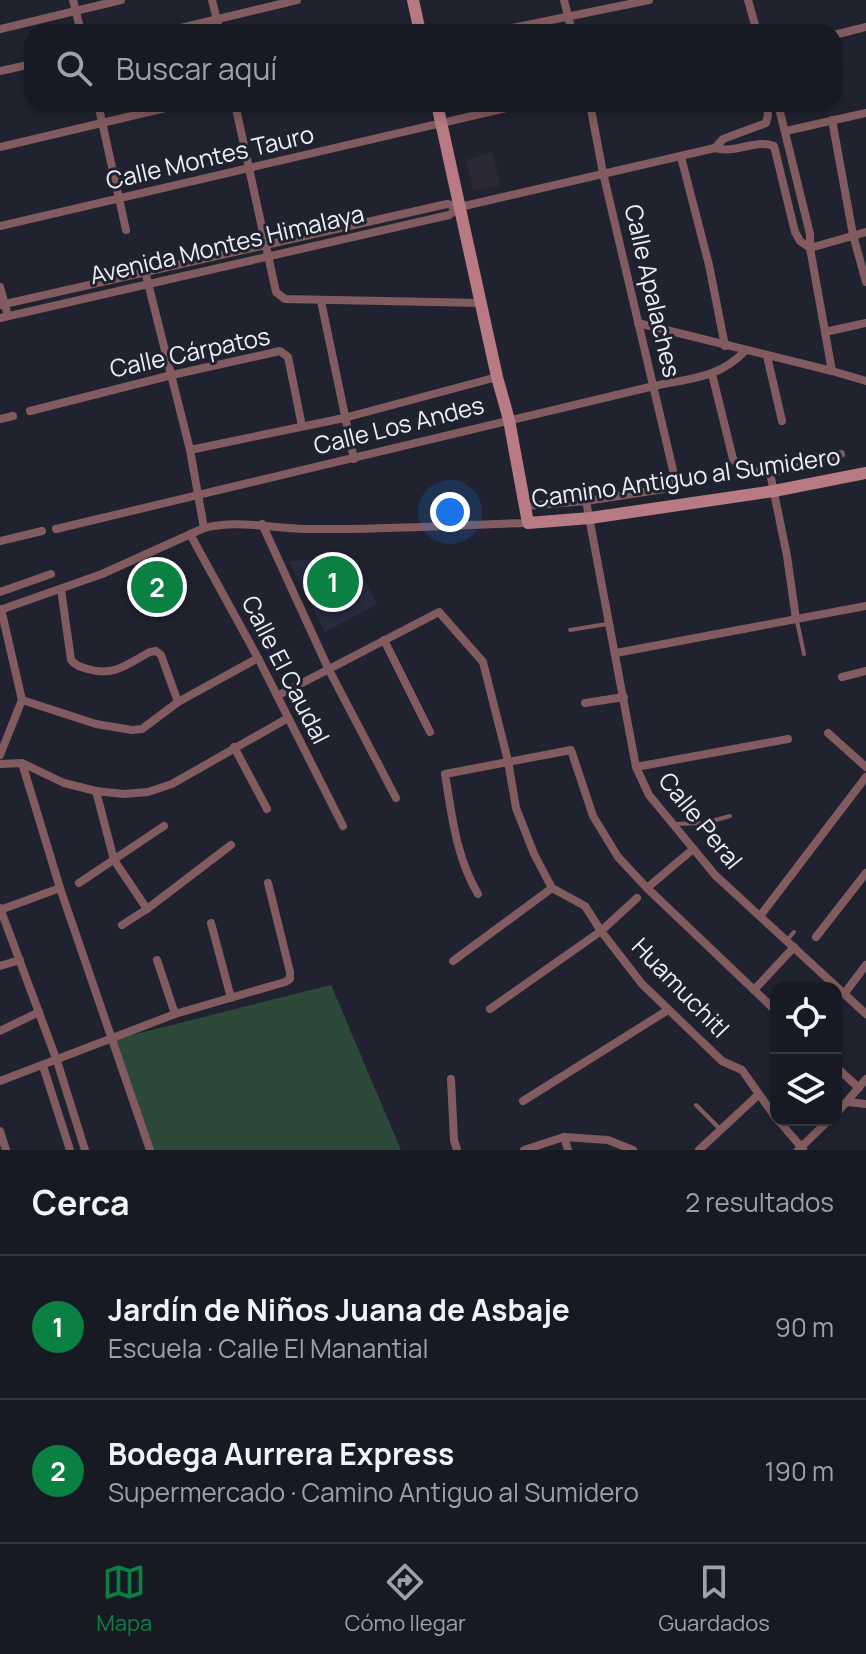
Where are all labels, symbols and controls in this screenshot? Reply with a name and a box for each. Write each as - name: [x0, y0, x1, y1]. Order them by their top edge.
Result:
- search box: [24, 24, 842, 112]
- icon: search: [52, 46, 96, 90]
- text: Buscar aquí: [116, 48, 277, 89]
- street label: Calle Montes Tauro: [102, 117, 317, 197]
- street label: Avenida Montes Himalaya: [86, 196, 367, 291]
- street label: Calle Apalaches: [618, 201, 689, 380]
- street label: Calle Cárpatos: [107, 318, 273, 385]
- street label: Calle Los Andes: [310, 387, 487, 462]
- street label: Camino Antiguo al Sumidero: [529, 439, 842, 515]
- your location: [430, 492, 470, 532]
- pin: 1: [307, 552, 359, 612]
- pin: 2: [131, 557, 183, 617]
- street label: Calle El Caudal: [235, 589, 338, 749]
- street label: Calle Peral: [652, 765, 751, 876]
- street label: Huamuchitl: [625, 930, 737, 1044]
- map controls: [770, 982, 842, 1126]
- button: locate: [770, 982, 842, 1054]
- button: layers: [770, 1054, 842, 1126]
- text: Cerca: [32, 1179, 130, 1225]
- text: 2 resultados: [685, 1184, 834, 1220]
- text: Jardín de Niños Juana de Asbaje: [108, 1289, 570, 1330]
- text: 1: [52, 1309, 64, 1345]
- text: 90 m: [775, 1309, 834, 1345]
- text: Escuela · Calle El Manantial: [108, 1330, 429, 1366]
- text: Bodega Aurrera Express: [108, 1433, 454, 1474]
- text: 2: [50, 1453, 66, 1489]
- text: 190 m: [765, 1453, 834, 1489]
- text: Supermercado · Camino Antiguo al Sumidero: [108, 1474, 639, 1510]
- tab: Mapa: [96, 1560, 152, 1638]
- tab: Cómo llegar: [345, 1560, 466, 1638]
- tab: Guardados: [658, 1560, 770, 1638]

